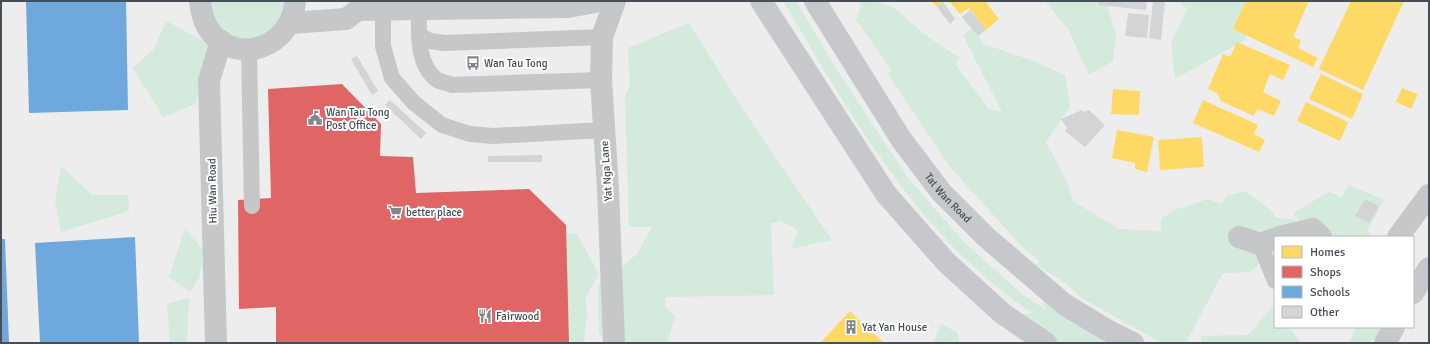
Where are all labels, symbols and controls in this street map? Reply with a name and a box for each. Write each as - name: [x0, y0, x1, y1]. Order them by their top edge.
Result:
- bus stop icon: Wan Tau Tong: [465, 55, 481, 71]
- place label: Wan Tau Tong: [484, 57, 548, 70]
- place label: Wan Tau Tong Post Office: [326, 106, 390, 132]
- public building icon: Wan Tau Tong Post Office: [307, 110, 323, 126]
- street label: Yat Nga Lane: [598, 140, 615, 202]
- street label: Hiu Wan Road: [205, 158, 220, 224]
- street label: Tat Wan Road: [922, 170, 974, 226]
- supermarket icon: better place: [387, 204, 403, 220]
- place label: better place: [406, 206, 462, 219]
- legend: [1274, 236, 1414, 328]
- text: Homes: [1310, 245, 1345, 260]
- text: Shops: [1310, 265, 1341, 280]
- text: Schools: [1310, 285, 1350, 300]
- text: Other: [1310, 305, 1340, 320]
- restaurant icon: Fairwood: [477, 308, 493, 324]
- place label: Fairwood: [496, 310, 539, 323]
- building icon: Yat Yan House: [843, 319, 859, 335]
- place label: Yat Yan House: [862, 321, 927, 334]

